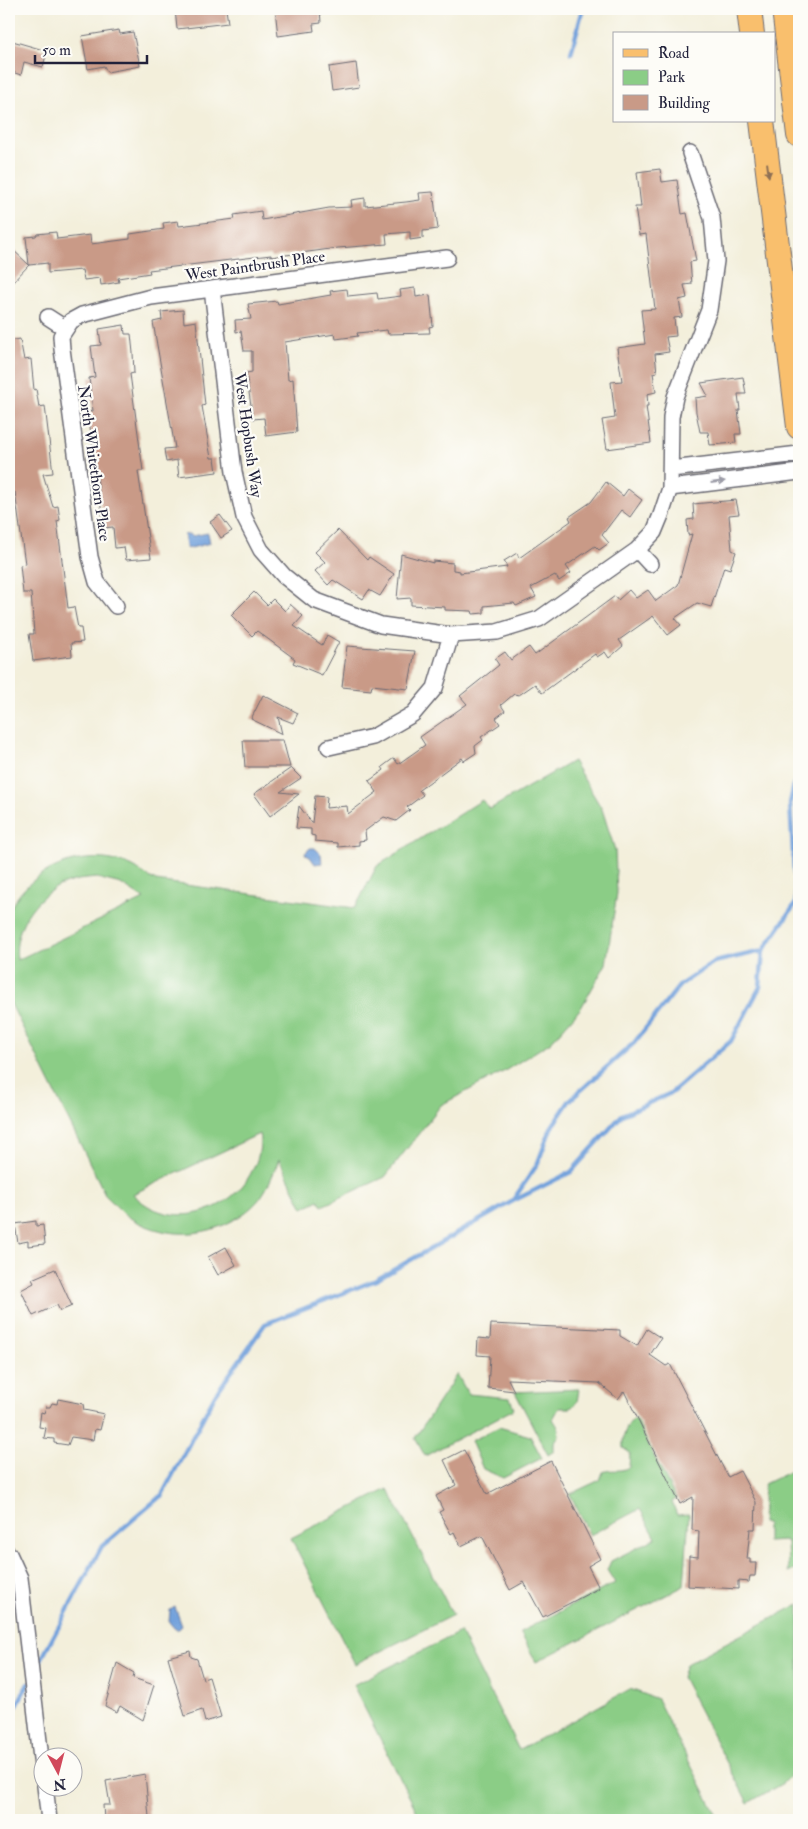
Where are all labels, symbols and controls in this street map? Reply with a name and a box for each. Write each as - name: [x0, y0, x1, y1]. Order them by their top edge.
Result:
- scale bar: [35, 32, 148, 64]
- legend: [613, 32, 776, 122]
- text: 50 m: [42, 41, 71, 60]
- text: Road: [658, 44, 690, 63]
- text: Park: [658, 68, 685, 87]
- text: Building: [658, 94, 710, 113]
- one-way arrow: [764, 162, 772, 178]
- street label: West Paintbrush Place: [183, 246, 327, 286]
- street label: West Hopbush Way: [228, 370, 267, 500]
- street label: North Whitethorn Place: [73, 384, 115, 543]
- one-way arrow: [710, 478, 726, 486]
- north arrow: [32, 1746, 82, 1796]
- text: N: [52, 1775, 68, 1794]

